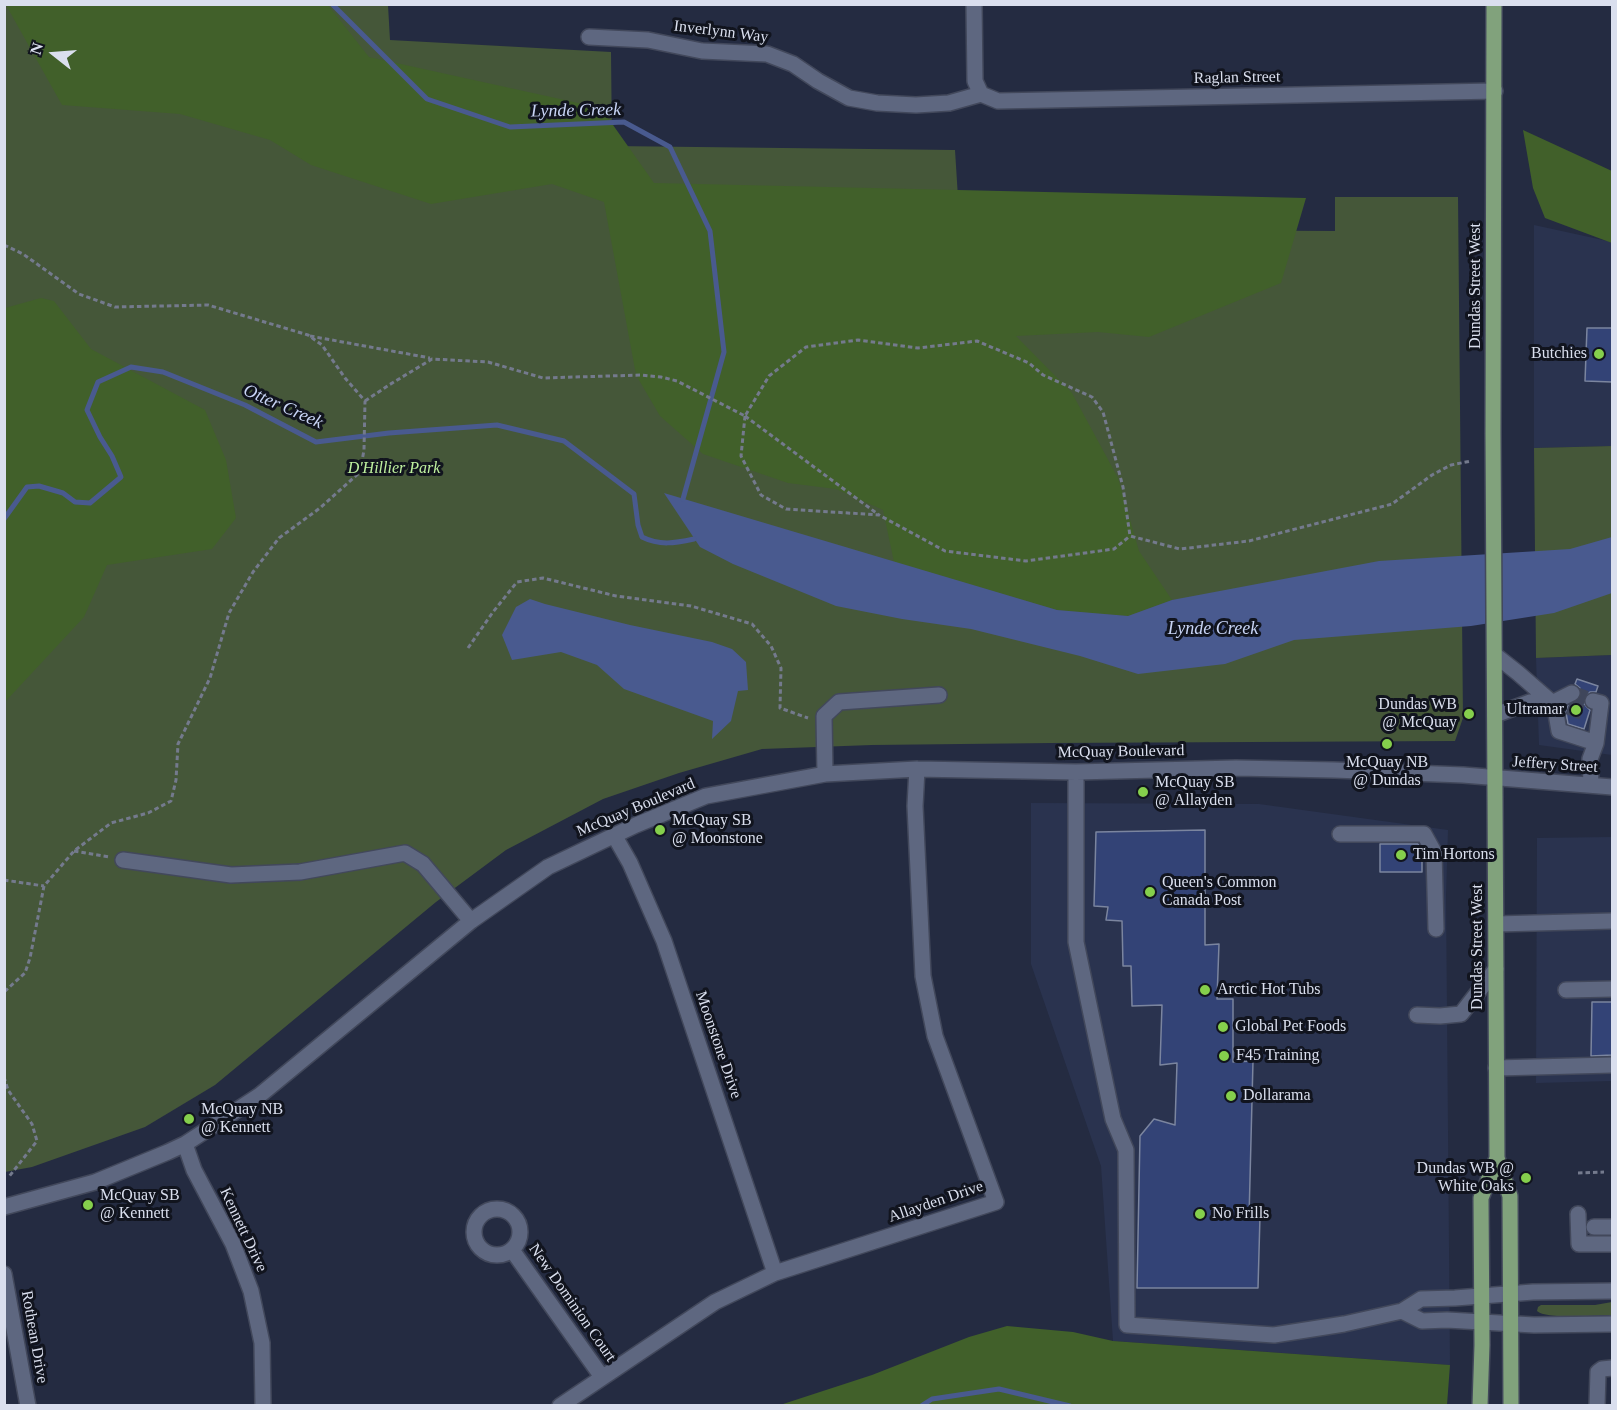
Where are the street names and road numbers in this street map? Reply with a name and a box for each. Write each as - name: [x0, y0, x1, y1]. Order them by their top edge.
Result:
- street label: Inverlynn Way: [673, 17, 769, 47]
- street label: Raglan Street: [1194, 68, 1280, 88]
- street label: Dundas Street West: [1466, 223, 1486, 349]
- street label: McQuay Boulevard: [1058, 741, 1184, 763]
- street label: Jeffery Street: [1512, 752, 1598, 778]
- street label: McQuay Boulevard: [574, 774, 698, 842]
- street label: Dundas Street West: [1468, 884, 1488, 1010]
- street label: Moonstone Drive: [691, 989, 745, 1101]
- street label: Allayden Drive: [886, 1177, 986, 1227]
- street label: Kennett Drive: [215, 1185, 271, 1275]
- street label: New Dominion Court: [524, 1240, 620, 1366]
- street label: Rothean Drive: [16, 1289, 52, 1385]

